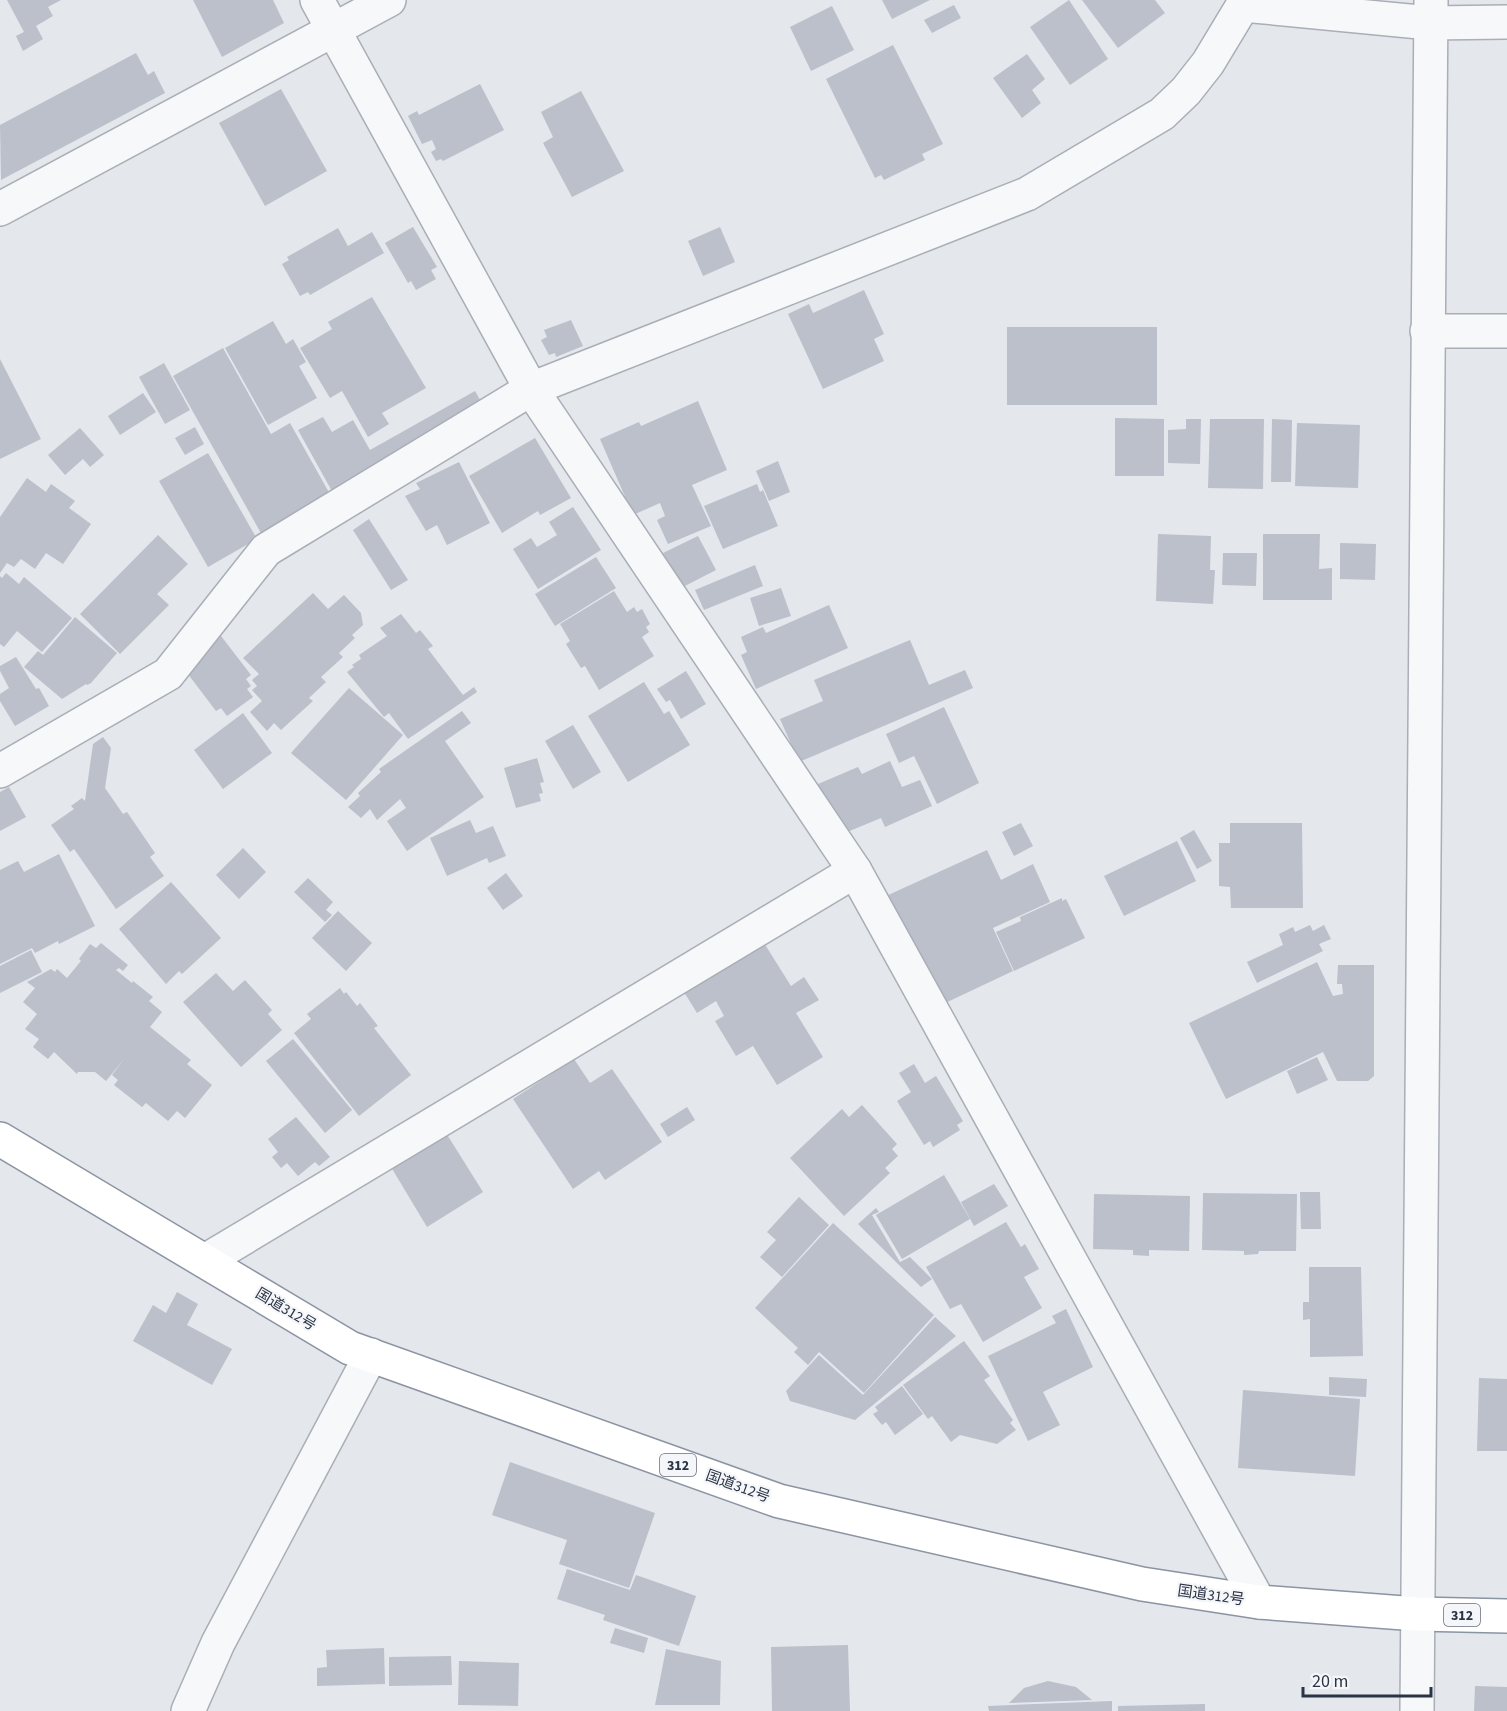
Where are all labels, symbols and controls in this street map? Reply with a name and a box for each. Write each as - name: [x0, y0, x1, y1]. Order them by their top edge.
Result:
- street label: 国道312号: [251, 1283, 320, 1336]
- road number: 312: [660, 1454, 696, 1476]
- street label: 国道312号: [703, 1465, 773, 1508]
- street label: 国道312号: [1176, 1580, 1246, 1611]
- road number: 312: [1444, 1604, 1480, 1626]
- scale bar: [1303, 1660, 1430, 1698]
- text: 20 m: [1312, 1669, 1348, 1694]

